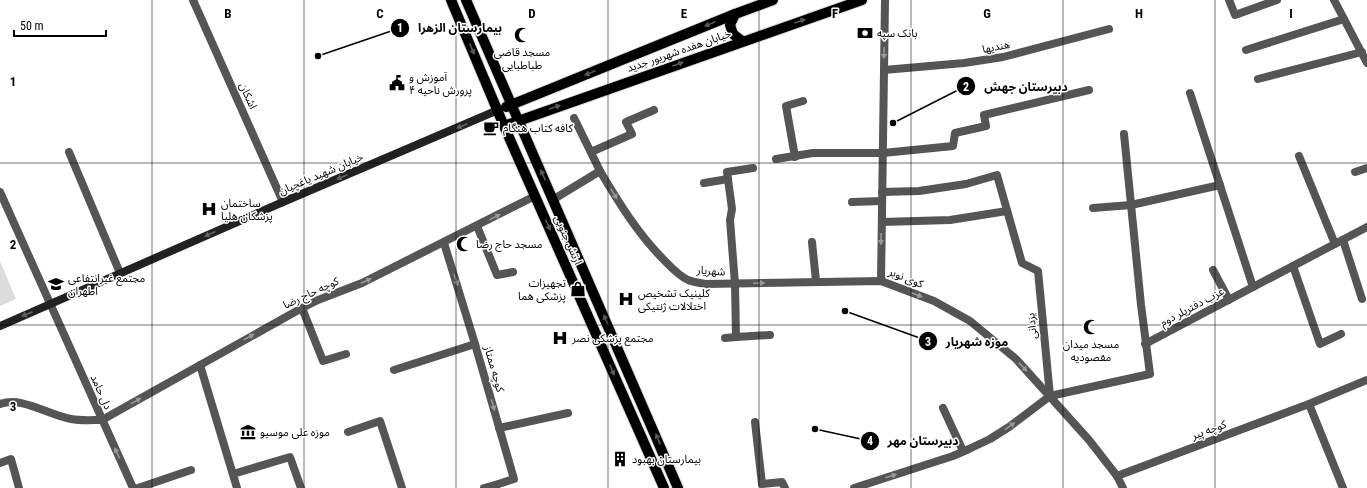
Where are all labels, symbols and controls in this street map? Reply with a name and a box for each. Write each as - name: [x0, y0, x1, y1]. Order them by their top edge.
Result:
- text: B: [224, 6, 232, 21]
- text: C: [376, 6, 384, 21]
- text: D: [528, 6, 536, 21]
- text: E: [681, 6, 688, 21]
- text: F: [832, 6, 838, 21]
- text: G: [983, 6, 991, 21]
- text: H: [1135, 6, 1143, 21]
- text: I: [1289, 6, 1293, 21]
- scale bar: [14, 12, 106, 38]
- callout: بیمارستان الزهرا: [390, 16, 511, 40]
- one-way arrow: [795, 18, 807, 24]
- text: 50 m: [20, 19, 44, 33]
- text: 1: [397, 21, 403, 35]
- text: بیمارستان الزهرا: [418, 21, 502, 35]
- one-way arrow: [704, 21, 716, 27]
- bank icon: بانک سپه: [856, 24, 874, 42]
- mosque icon: مسجد قاضی طباطبایی: [513, 26, 531, 44]
- street label: خیابان هفده شهریور جدید: [625, 27, 733, 75]
- place label: بانک سپه: [877, 27, 917, 41]
- street label: هندیها: [981, 38, 1011, 56]
- one-way arrow: [469, 43, 475, 55]
- place label: مسجد قاضی طباطبایی: [494, 46, 551, 72]
- one-way arrow: [881, 47, 887, 60]
- one-way arrow: [672, 61, 684, 67]
- one-way arrow: [585, 70, 596, 76]
- place label: آموزش و پرورش ناحیه ۴: [409, 71, 472, 98]
- text: 1: [10, 74, 16, 89]
- public building icon: آموزش و پرورش ناحیه ۴: [388, 74, 406, 92]
- callout: دبیرستان جهش: [956, 74, 1076, 98]
- text: 2: [963, 80, 969, 94]
- text: دبیرستان جهش: [984, 80, 1068, 94]
- street label: اشکان: [236, 81, 260, 111]
- one-way arrow: [549, 104, 561, 110]
- cafe icon: کافه کتاب هنگام: [482, 119, 500, 137]
- place label: کافه کتاب هنگام: [503, 122, 573, 136]
- one-way arrow: [456, 123, 468, 129]
- street label: خیابان شهید یاغچیان: [277, 150, 366, 199]
- one-way arrow: [540, 170, 546, 181]
- one-way arrow: [336, 174, 348, 180]
- one-way arrow: [610, 188, 617, 200]
- place label: ساختمان پزشکان هلیا: [221, 197, 273, 224]
- hospital icon: ساختمان پزشکان هلیا: [200, 200, 218, 218]
- street label: ارتش جنوبی: [551, 213, 585, 267]
- one-way arrow: [489, 214, 501, 220]
- one-way arrow: [545, 220, 551, 231]
- one-way arrow: [205, 231, 216, 237]
- one-way arrow: [878, 233, 884, 246]
- mosque icon: مسجد حاج رضا: [455, 235, 473, 253]
- text: 2: [10, 237, 17, 252]
- place label: مسجد حاج رضا: [476, 238, 543, 252]
- street label: شهریار: [695, 263, 726, 279]
- street label: کوی نوبر: [886, 265, 926, 291]
- place label: مجتمع غیرانتفاعی اطهران: [68, 272, 146, 298]
- street label: کوچه حاج رضا: [281, 274, 342, 313]
- school or university icon: مجتمع غیرانتفاعی اطهران: [47, 275, 65, 293]
- one-way arrow: [453, 275, 459, 287]
- place label: تجهیزات پزشکی هما: [518, 277, 566, 304]
- one-way arrow: [360, 278, 372, 284]
- shop icon: تجهیزات پزشکی هما: [569, 280, 587, 298]
- one-way arrow: [753, 280, 766, 286]
- street label: عزب دفتریلر دوم: [1158, 284, 1227, 330]
- place label: کلینیک تشخیص اختلالات ژنتیکی: [638, 287, 710, 313]
- hospital icon: کلینیک تشخیص اختلالات ژنتیکی: [617, 290, 635, 308]
- one-way arrow: [911, 292, 923, 298]
- one-way arrow: [22, 311, 33, 317]
- street label: یزدانی: [1024, 312, 1040, 340]
- one-way arrow: [603, 314, 609, 326]
- mosque icon: مسجد میدان مقصودیه: [1082, 318, 1100, 336]
- hospital icon: مجتمع پزشکی نصر: [551, 329, 569, 347]
- callout: موزه شهریار: [918, 329, 1017, 353]
- place label: مجتمع پزشکی نصر: [571, 332, 654, 346]
- one-way arrow: [243, 334, 255, 341]
- text: 3: [925, 335, 931, 349]
- text: موزه شهریار: [945, 335, 1008, 349]
- place label: مسجد میدان مقصودیه: [1063, 338, 1119, 364]
- street label: کوچه ممتاز: [480, 343, 507, 394]
- one-way arrow: [1019, 362, 1028, 372]
- one-way arrow: [609, 364, 615, 376]
- street label: دل حامد: [88, 373, 114, 411]
- one-way arrow: [130, 398, 142, 405]
- text: 3: [10, 399, 16, 414]
- one-way arrow: [490, 399, 496, 411]
- street label: کوچه پیر: [1189, 418, 1229, 444]
- one-way arrow: [1005, 422, 1016, 430]
- museum icon: موزه علی موسیو: [239, 423, 257, 441]
- place label: موزه علی موسیو: [260, 426, 330, 439]
- callout: دبیرستان مهر: [860, 429, 967, 453]
- one-way arrow: [654, 433, 660, 445]
- text: 4: [867, 434, 873, 448]
- text: دبیرستان مهر: [887, 434, 958, 448]
- one-way arrow: [114, 447, 120, 458]
- building icon: بیمارستان بهبود: [611, 450, 629, 468]
- place label: بیمارستان بهبود: [632, 453, 701, 466]
- one-way arrow: [885, 473, 897, 479]

